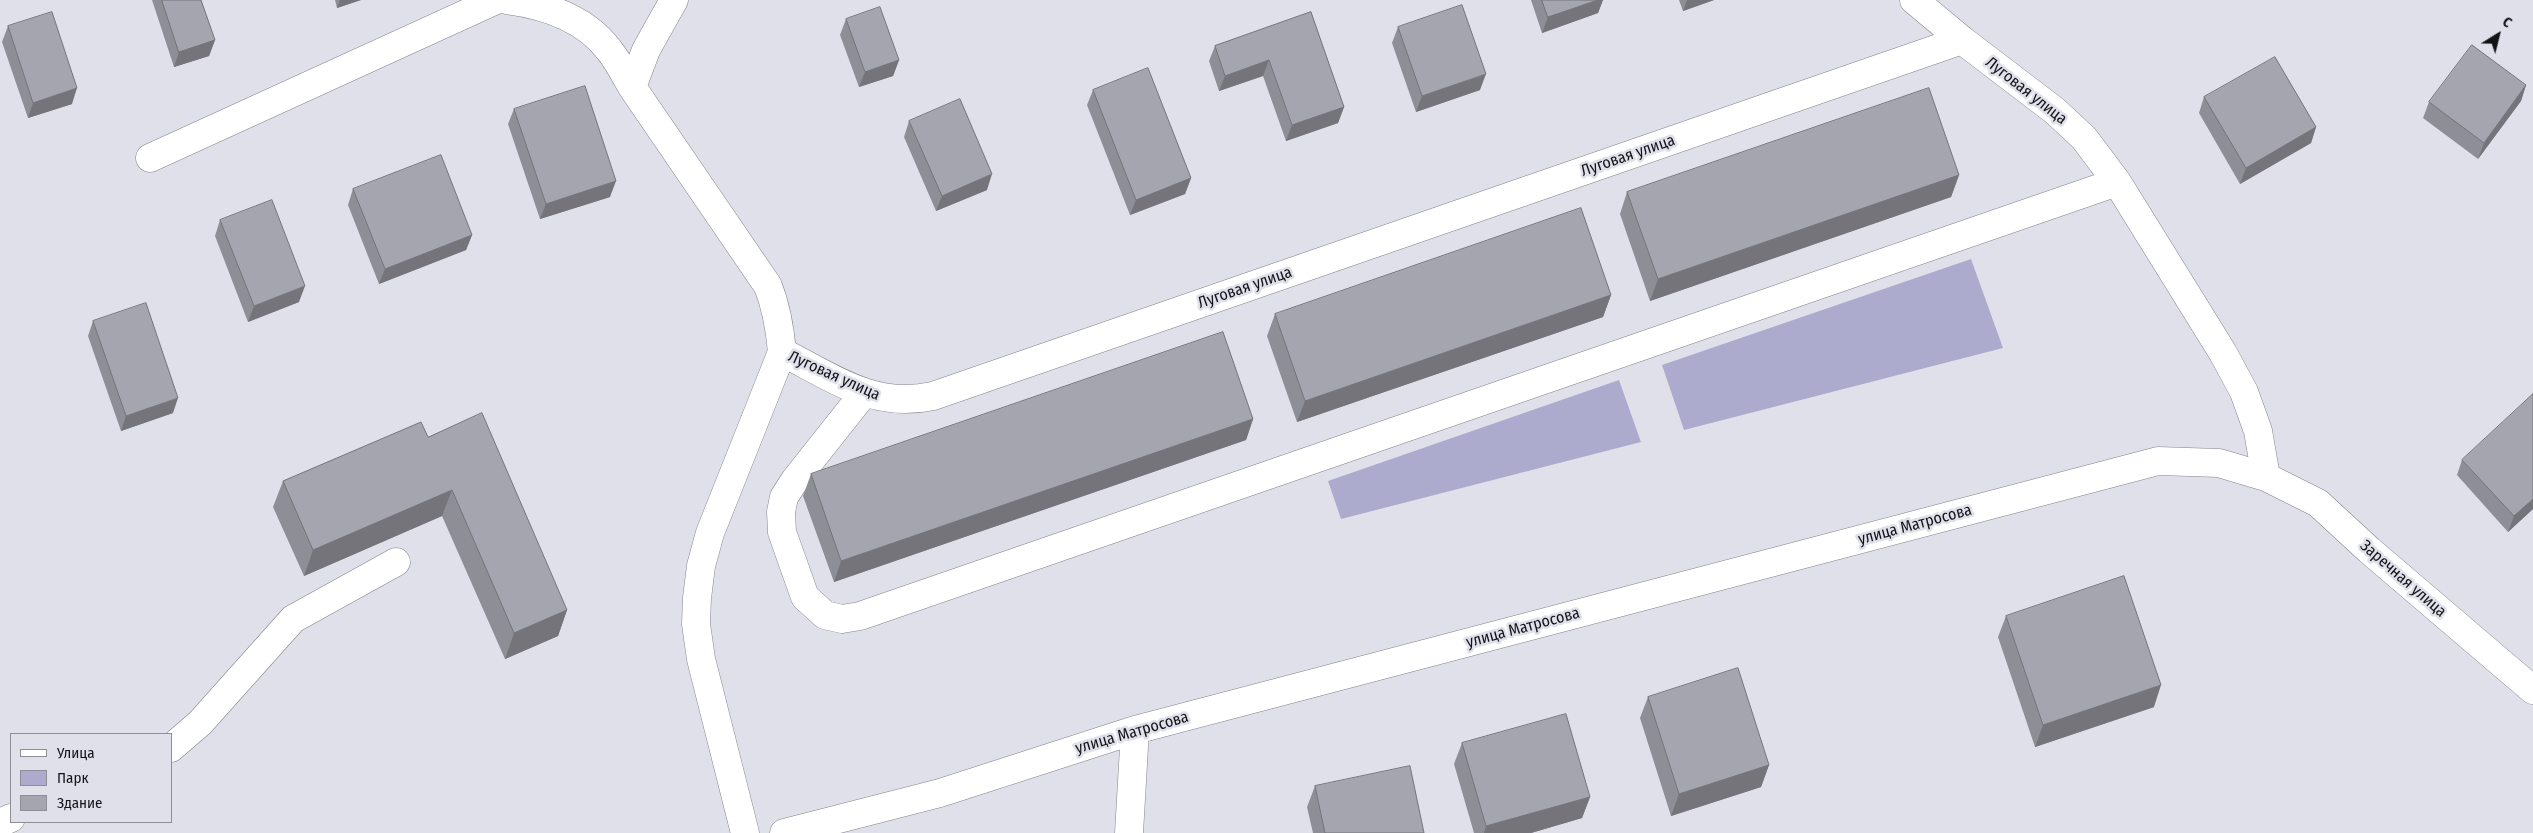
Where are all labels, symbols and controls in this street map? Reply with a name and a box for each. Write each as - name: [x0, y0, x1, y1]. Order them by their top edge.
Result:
- north arrow: [2473, 10, 2523, 60]
- text: С: [2499, 13, 2515, 31]
- street label: Луговая улица: [1981, 53, 2071, 129]
- street label: Луговая улица: [1578, 131, 1678, 181]
- street label: Луговая улица: [1195, 263, 1295, 313]
- street label: Луговая улица: [785, 347, 883, 405]
- street label: улица Матросова: [1856, 501, 1974, 549]
- street label: Заречная улица: [2356, 536, 2450, 622]
- street label: улица Матросова: [1464, 604, 1582, 652]
- street label: улица Матросова: [1073, 708, 1191, 758]
- legend: [10, 733, 172, 823]
- text: Улица: [57, 744, 95, 762]
- text: Парк: [57, 769, 88, 787]
- text: Здание: [57, 794, 103, 812]

